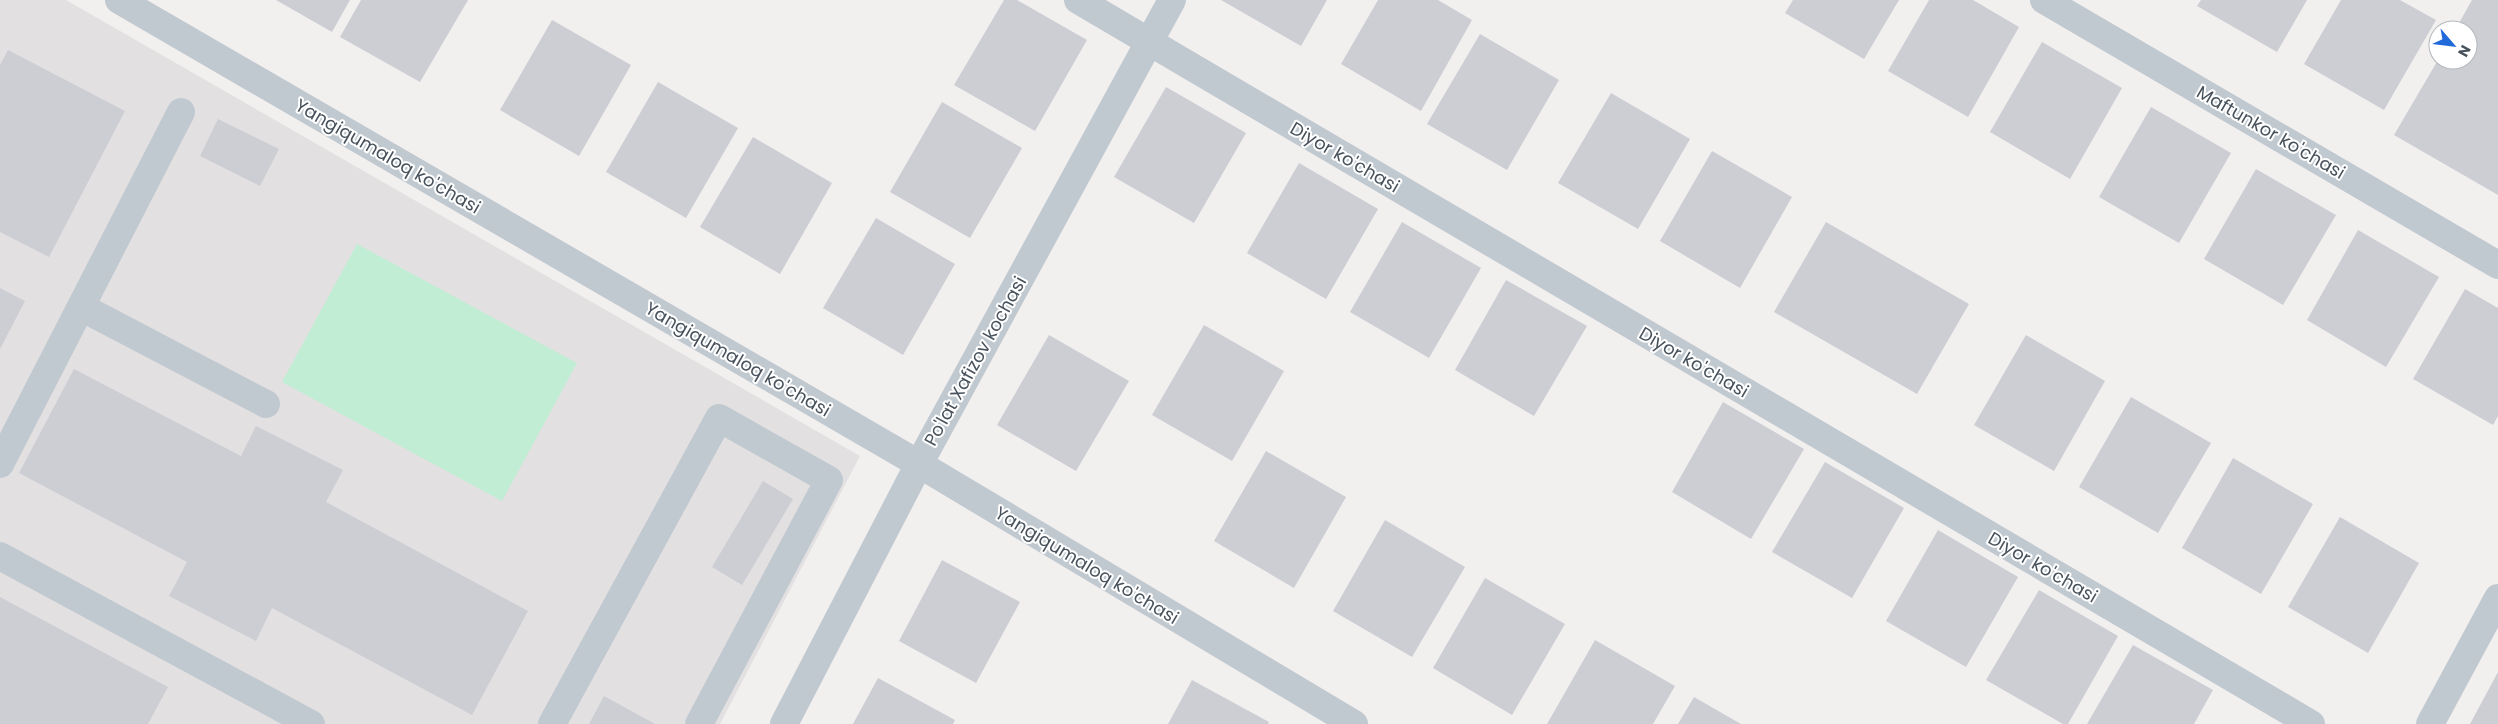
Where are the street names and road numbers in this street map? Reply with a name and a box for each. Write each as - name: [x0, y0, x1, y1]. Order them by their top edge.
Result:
- street label: Maftunkor ko'chasi: [2192, 79, 2350, 185]
- street label: Yangiqumaloq ko'chasi: [291, 93, 485, 219]
- street label: Diyor ko'chasi: [1286, 116, 1404, 198]
- street label: Po'lat Xafizov kochasi: [918, 272, 1032, 450]
- street label: Yangiqumaloq ko'chasi: [641, 296, 835, 422]
- street label: Diyor ko'chasi: [1635, 321, 1753, 403]
- street label: Yangiqumaloq ko'chasi: [990, 500, 1184, 630]
- street label: Diyor ko'chasi: [1984, 526, 2102, 608]

